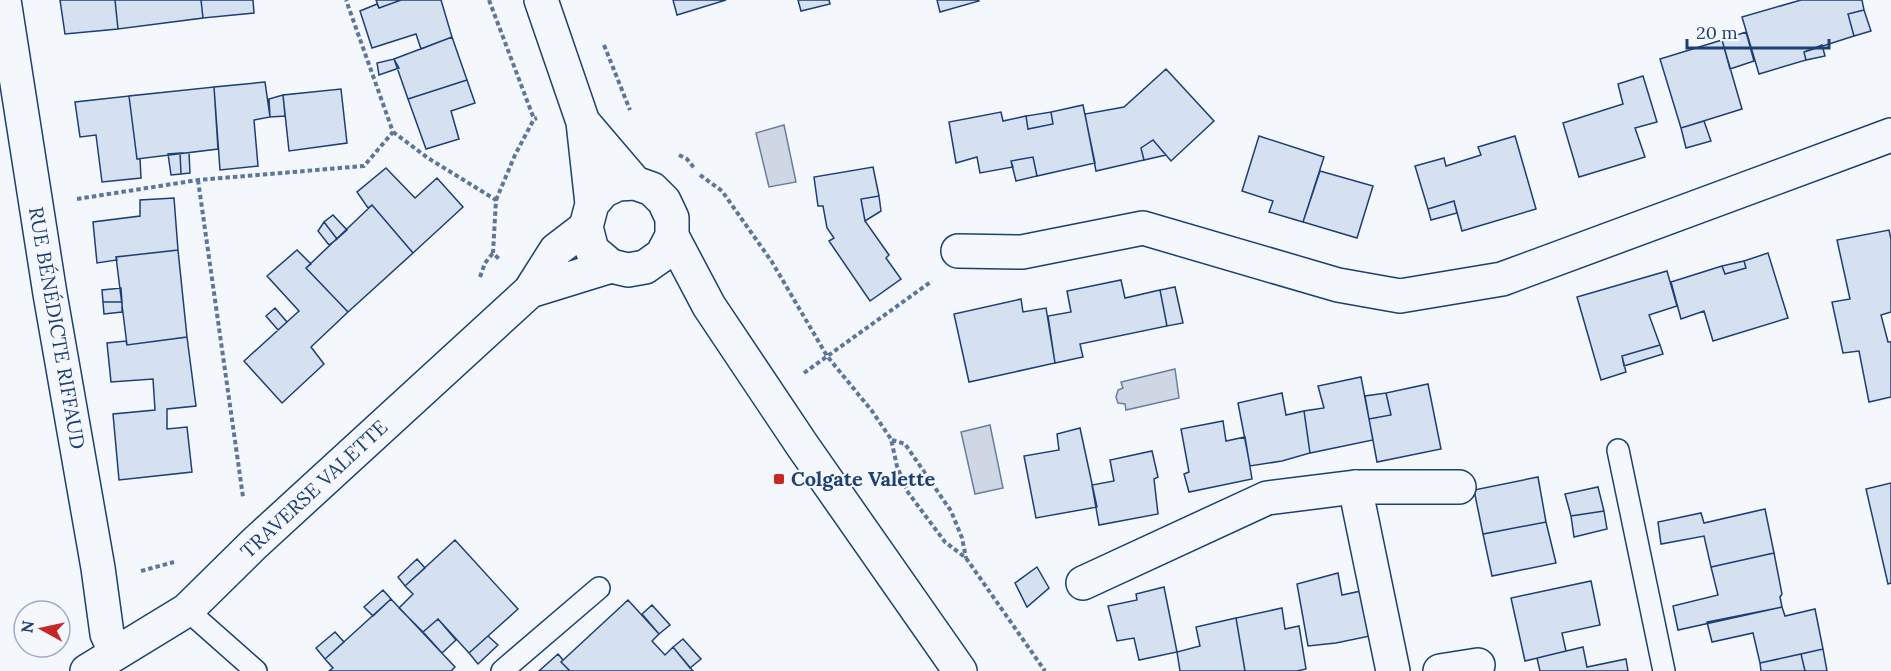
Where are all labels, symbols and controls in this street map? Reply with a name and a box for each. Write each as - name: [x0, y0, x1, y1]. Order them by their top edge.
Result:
- scale bar: [1687, 12, 1830, 50]
- text: 20 m: [1696, 21, 1738, 44]
- street label: RUE BÉNÉDICTE RIFFAUD: [24, 205, 91, 451]
- street label: TRAVERSE VALETTE: [235, 414, 392, 563]
- place label: Colgate Valette: [791, 466, 935, 491]
- marker: Colgate Valette: [772, 472, 786, 486]
- north arrow: [12, 599, 72, 659]
- text: N: [16, 619, 38, 634]

